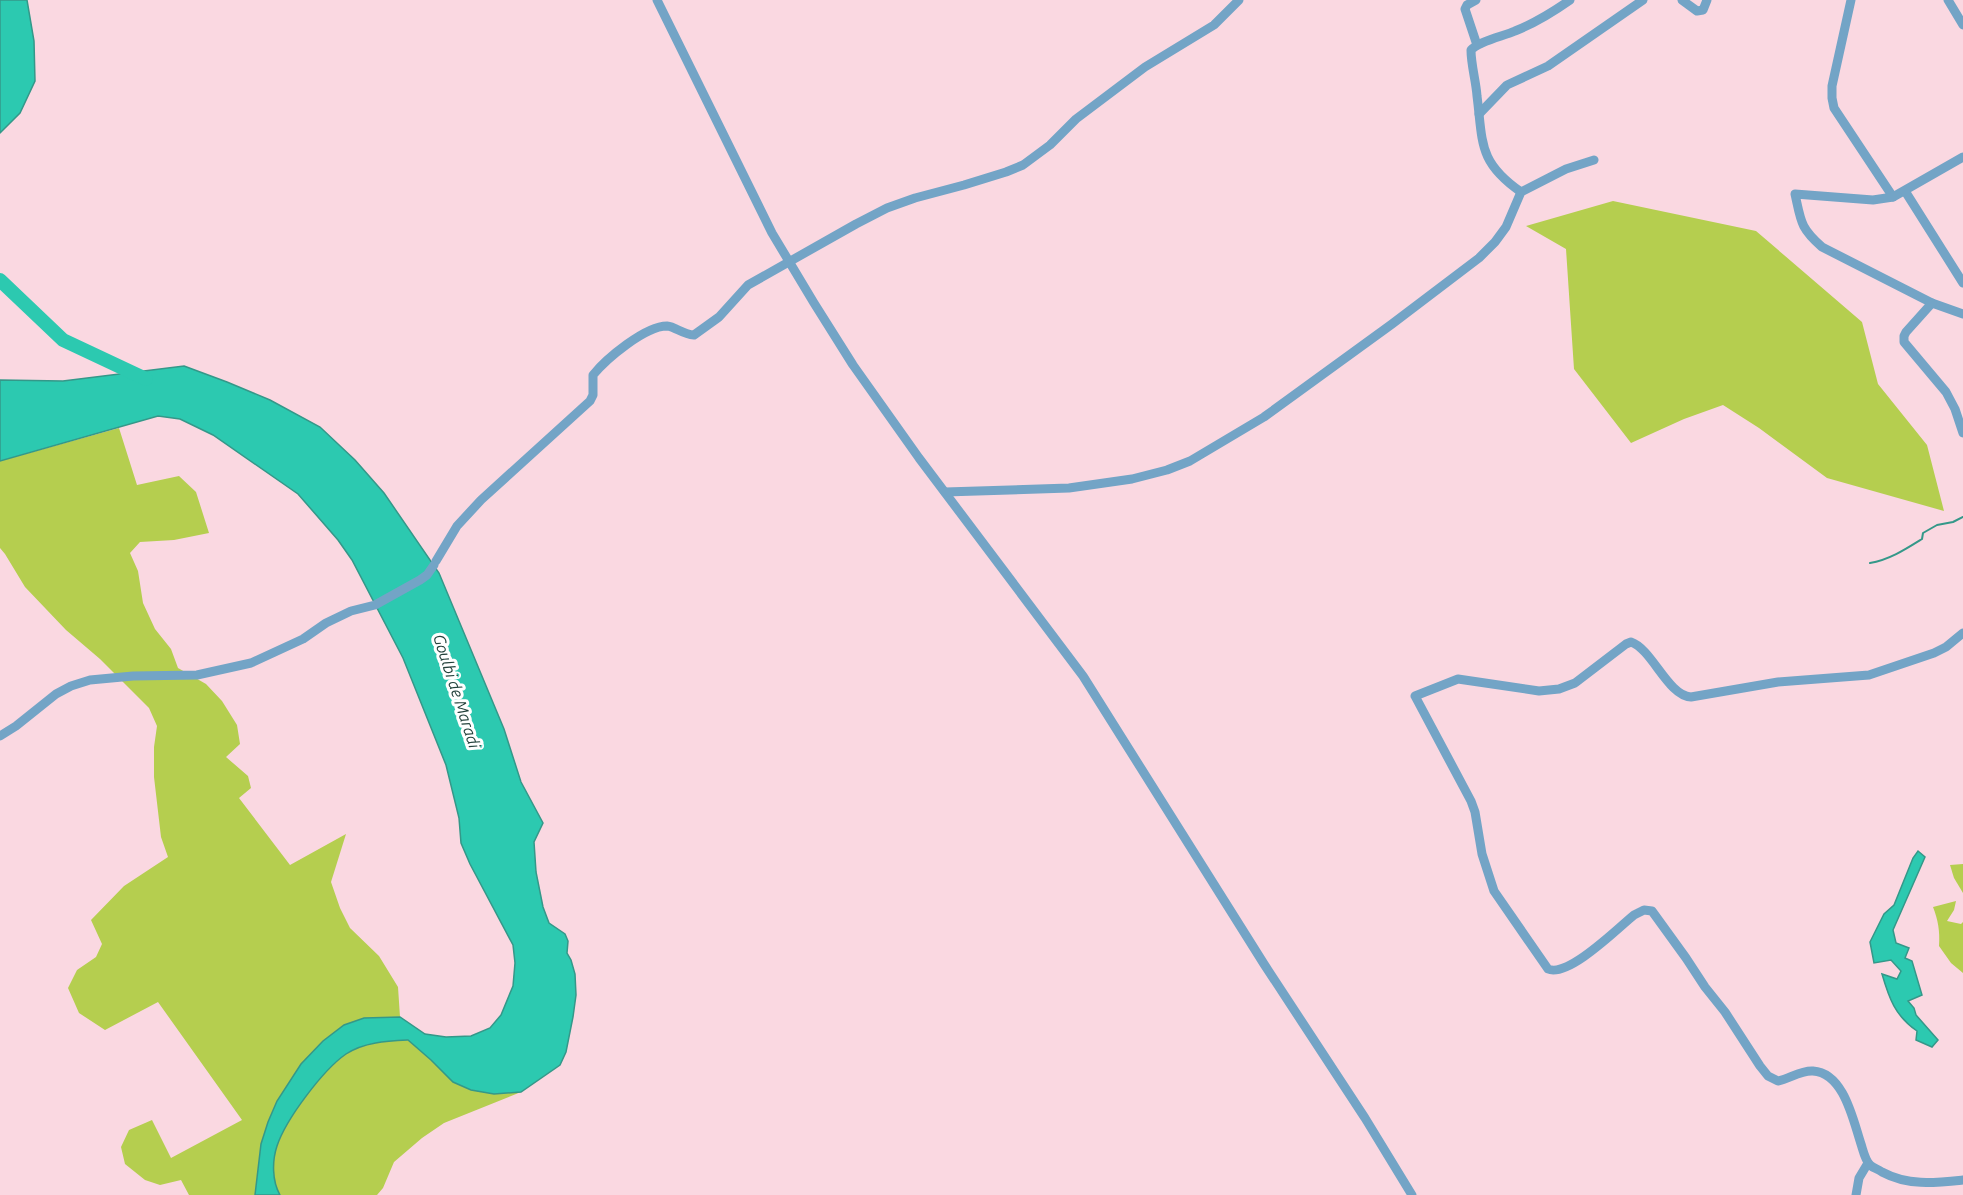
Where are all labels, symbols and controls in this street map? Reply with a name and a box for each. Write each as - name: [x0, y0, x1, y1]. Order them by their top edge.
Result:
- water label: Goulbi de Maradi: [430, 632, 484, 751]

